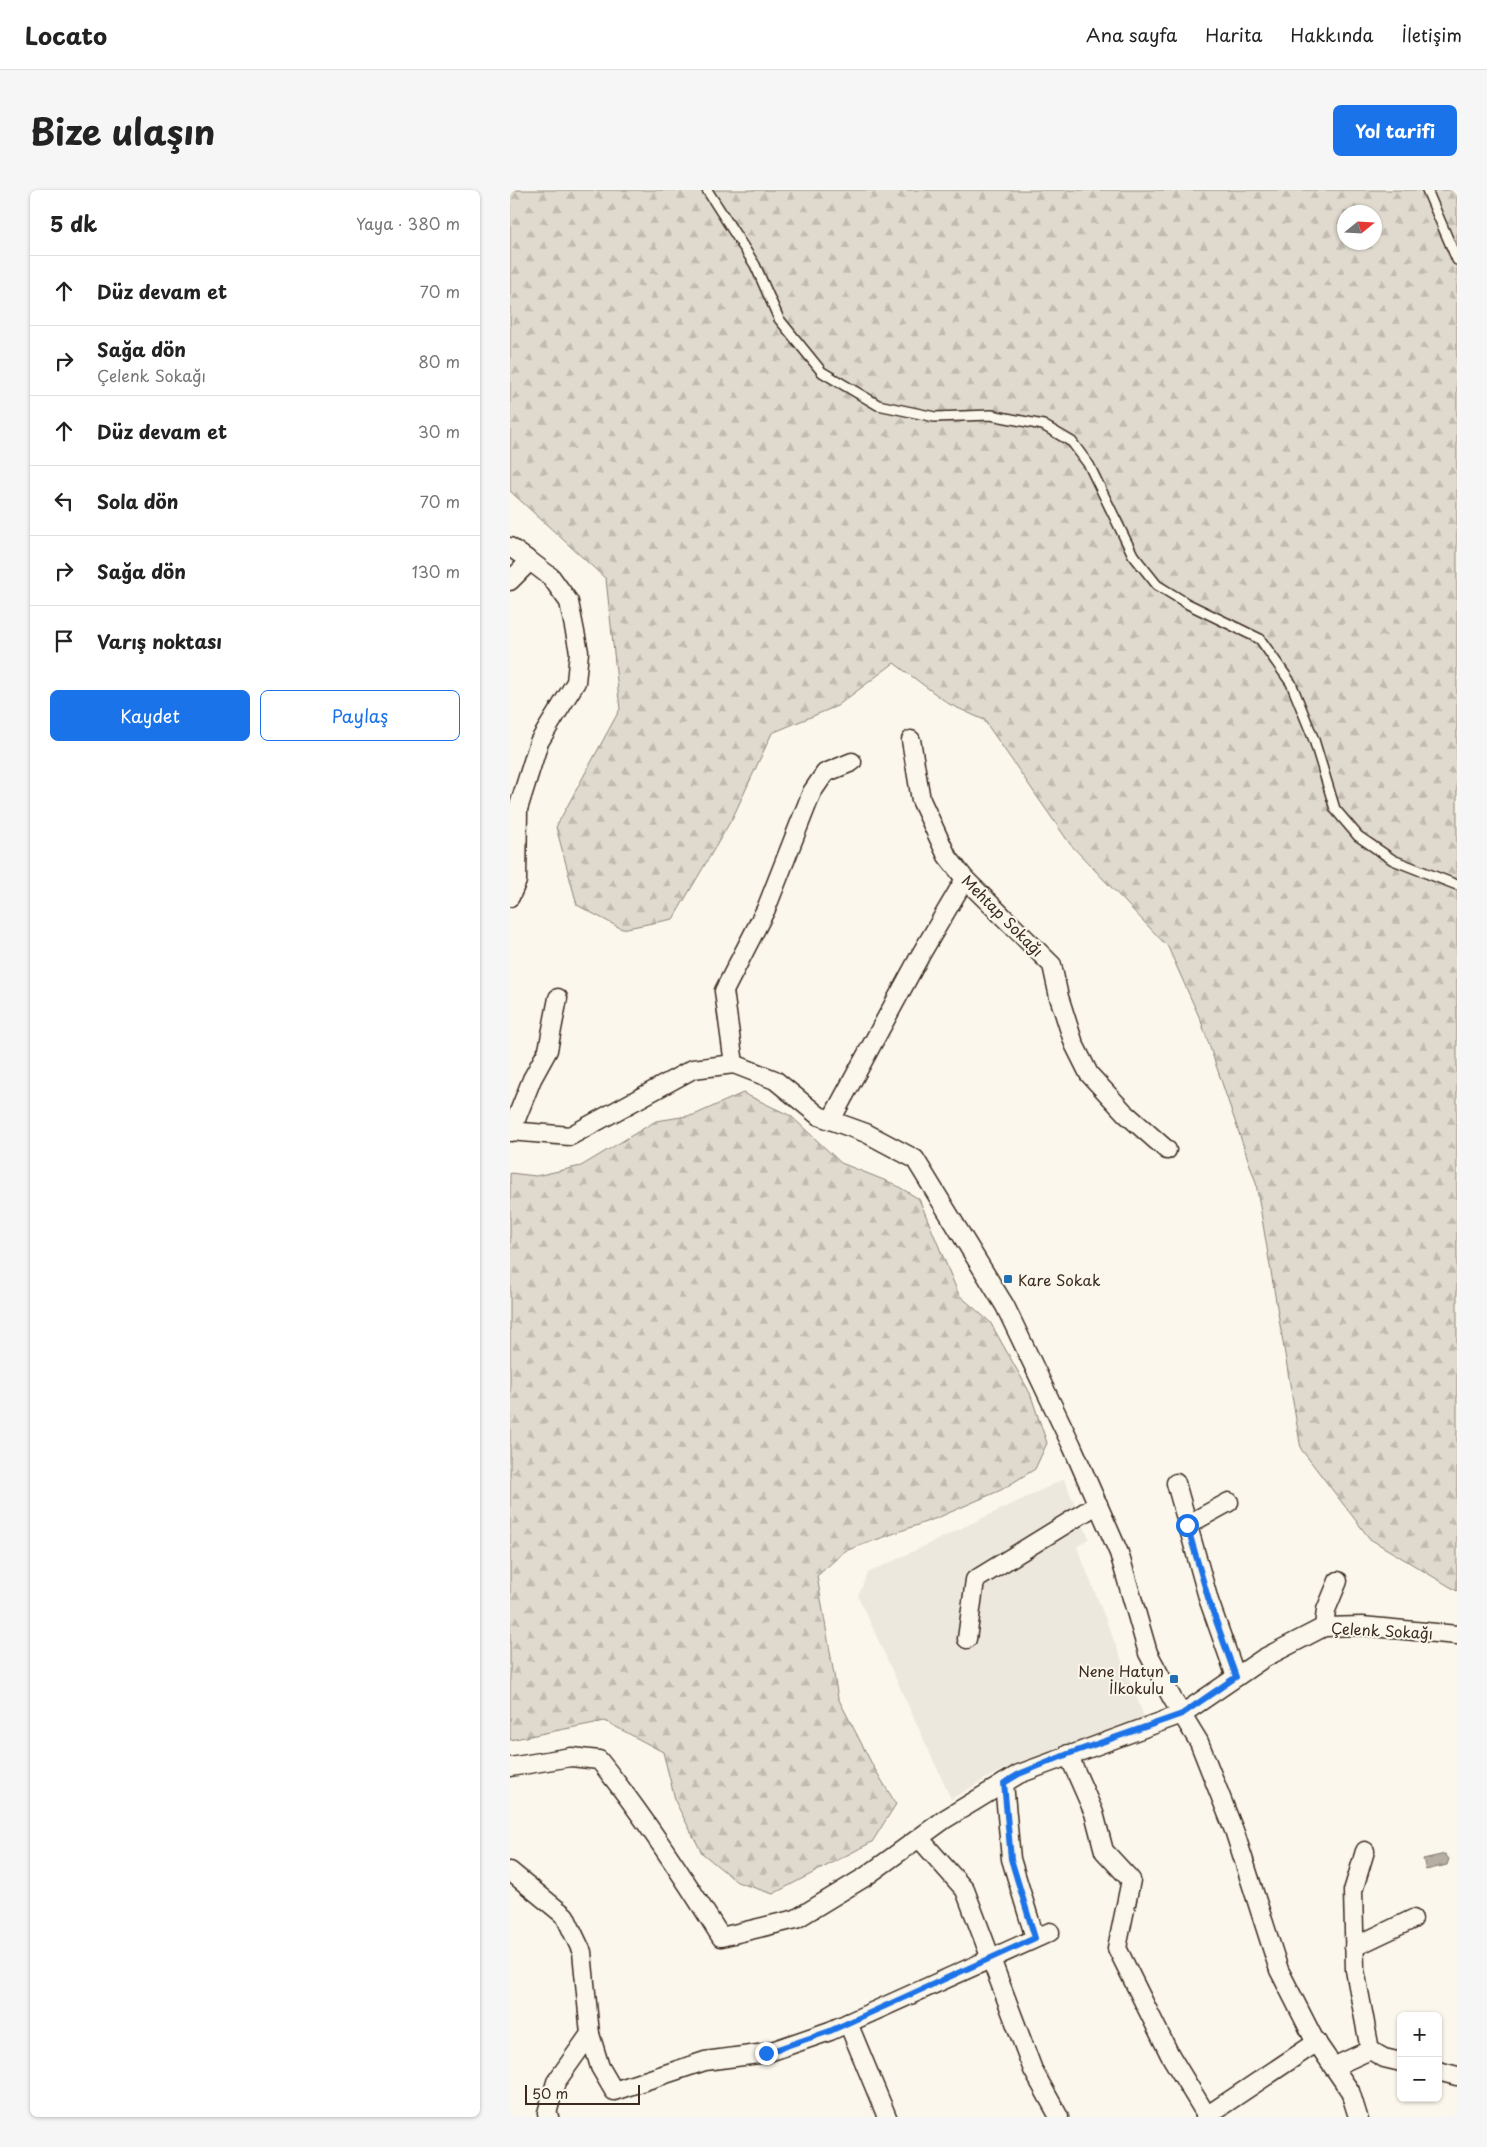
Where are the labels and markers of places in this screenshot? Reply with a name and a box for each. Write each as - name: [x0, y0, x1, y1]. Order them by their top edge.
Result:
- place label: Kare Sokak: [1018, 1268, 1101, 1291]
- marker: Kare Sokak: [1002, 1273, 1014, 1285]
- place label: Nene Hatun İlkokulu: [1078, 1659, 1164, 1699]
- marker: Nene Hatun İlkokulu: [1168, 1673, 1180, 1685]

